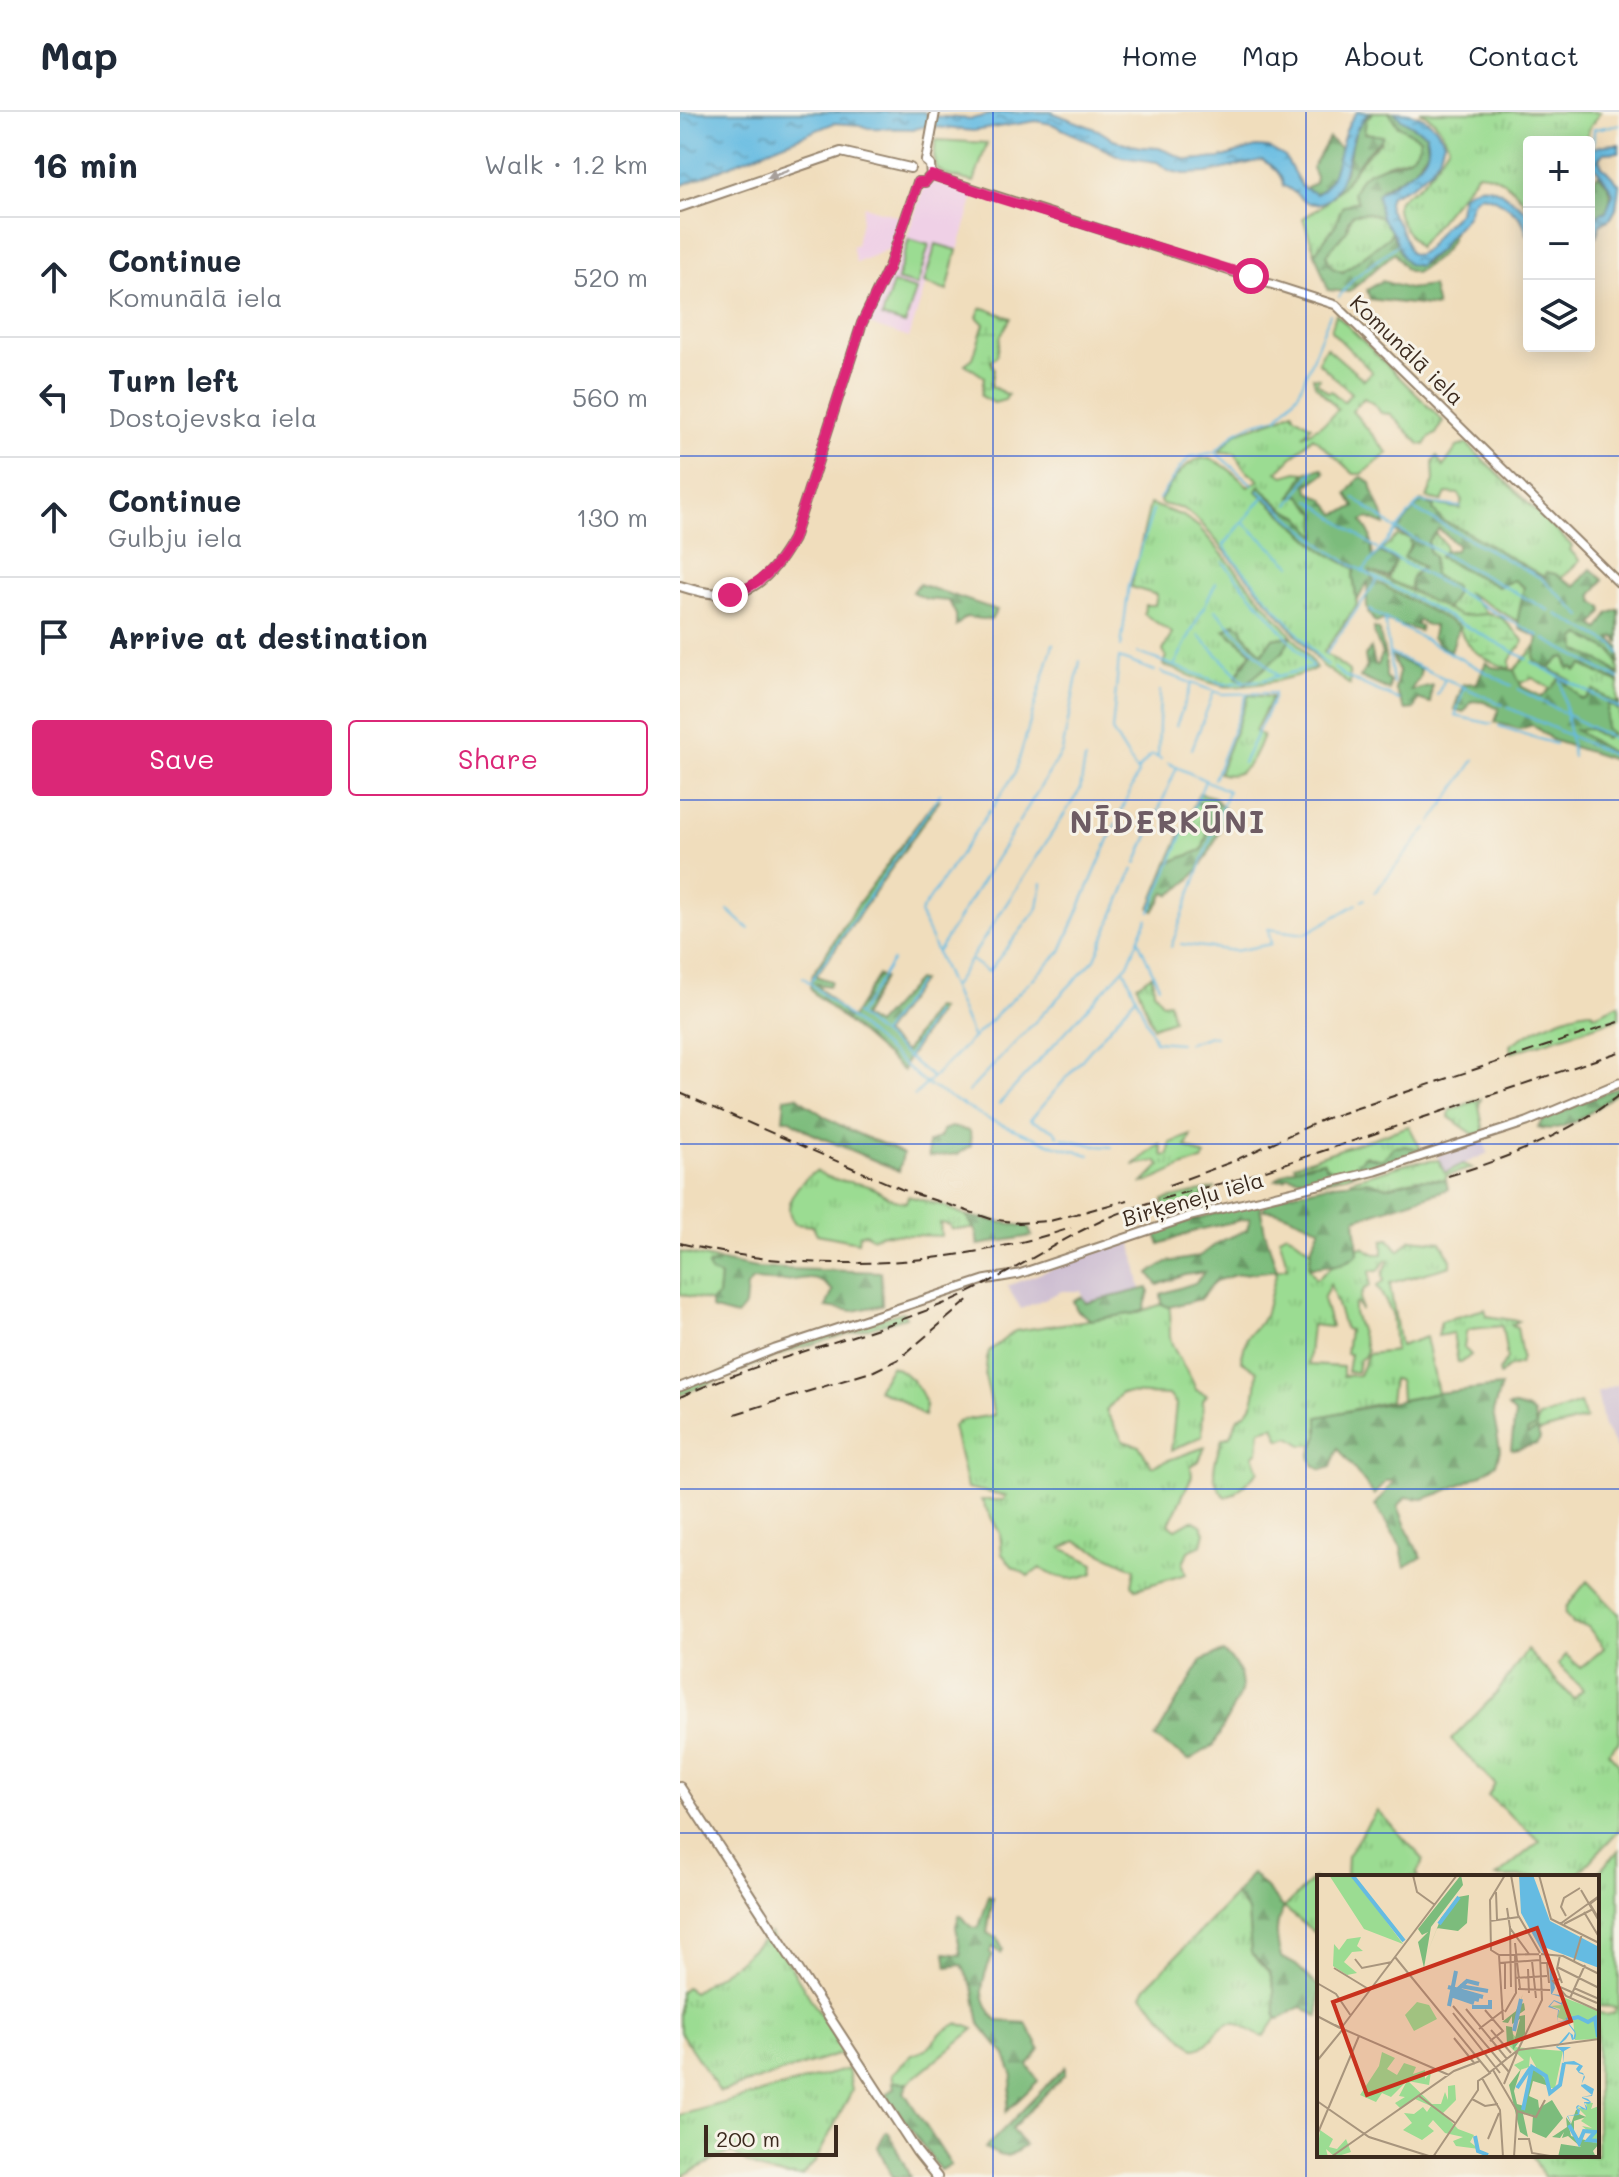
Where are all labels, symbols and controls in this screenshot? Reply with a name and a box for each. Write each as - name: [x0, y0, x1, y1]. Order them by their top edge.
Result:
- text: Map: [40, 30, 118, 80]
- text: Home: [1122, 37, 1198, 73]
- text: Map: [1242, 37, 1299, 73]
- text: About: [1343, 37, 1424, 73]
- text: Contact: [1468, 37, 1579, 73]
- map controls: [1523, 136, 1595, 352]
- button: +: [1523, 136, 1595, 208]
- text: 16 min: [32, 142, 138, 187]
- text: Walk · 1.2 km: [484, 147, 648, 181]
- one-way arrow: [766, 168, 790, 181]
- button: −: [1523, 208, 1595, 280]
- text: Continue: [108, 240, 241, 280]
- icon: ahead: [32, 255, 76, 299]
- route start: [1233, 258, 1269, 294]
- text: 520 m: [573, 260, 648, 294]
- text: Komunālā iela: [108, 280, 283, 314]
- button: layers: [1523, 280, 1595, 352]
- street label: Komunālā iela: [1344, 288, 1471, 411]
- text: Turn left: [108, 360, 239, 400]
- icon: left: [32, 375, 76, 419]
- text: 560 m: [572, 380, 648, 414]
- text: Dostojevska iela: [108, 400, 317, 434]
- text: Continue: [108, 480, 241, 520]
- icon: ahead: [32, 495, 76, 539]
- text: 130 m: [576, 500, 648, 534]
- text: Gulbju iela: [108, 520, 243, 554]
- route end: [712, 577, 748, 613]
- icon: arrive: [32, 615, 76, 659]
- text: Arrive at destination: [108, 617, 428, 657]
- button: Save: [32, 720, 332, 796]
- button: Share: [348, 720, 648, 796]
- district label: NĪDERKŪNI: [1070, 801, 1266, 841]
- street label: Birķeneļu iela: [1119, 1164, 1267, 1233]
- inset map: [1317, 1875, 1599, 2157]
- scale bar: [704, 2121, 838, 2157]
- text: 200 m: [716, 2124, 780, 2153]

